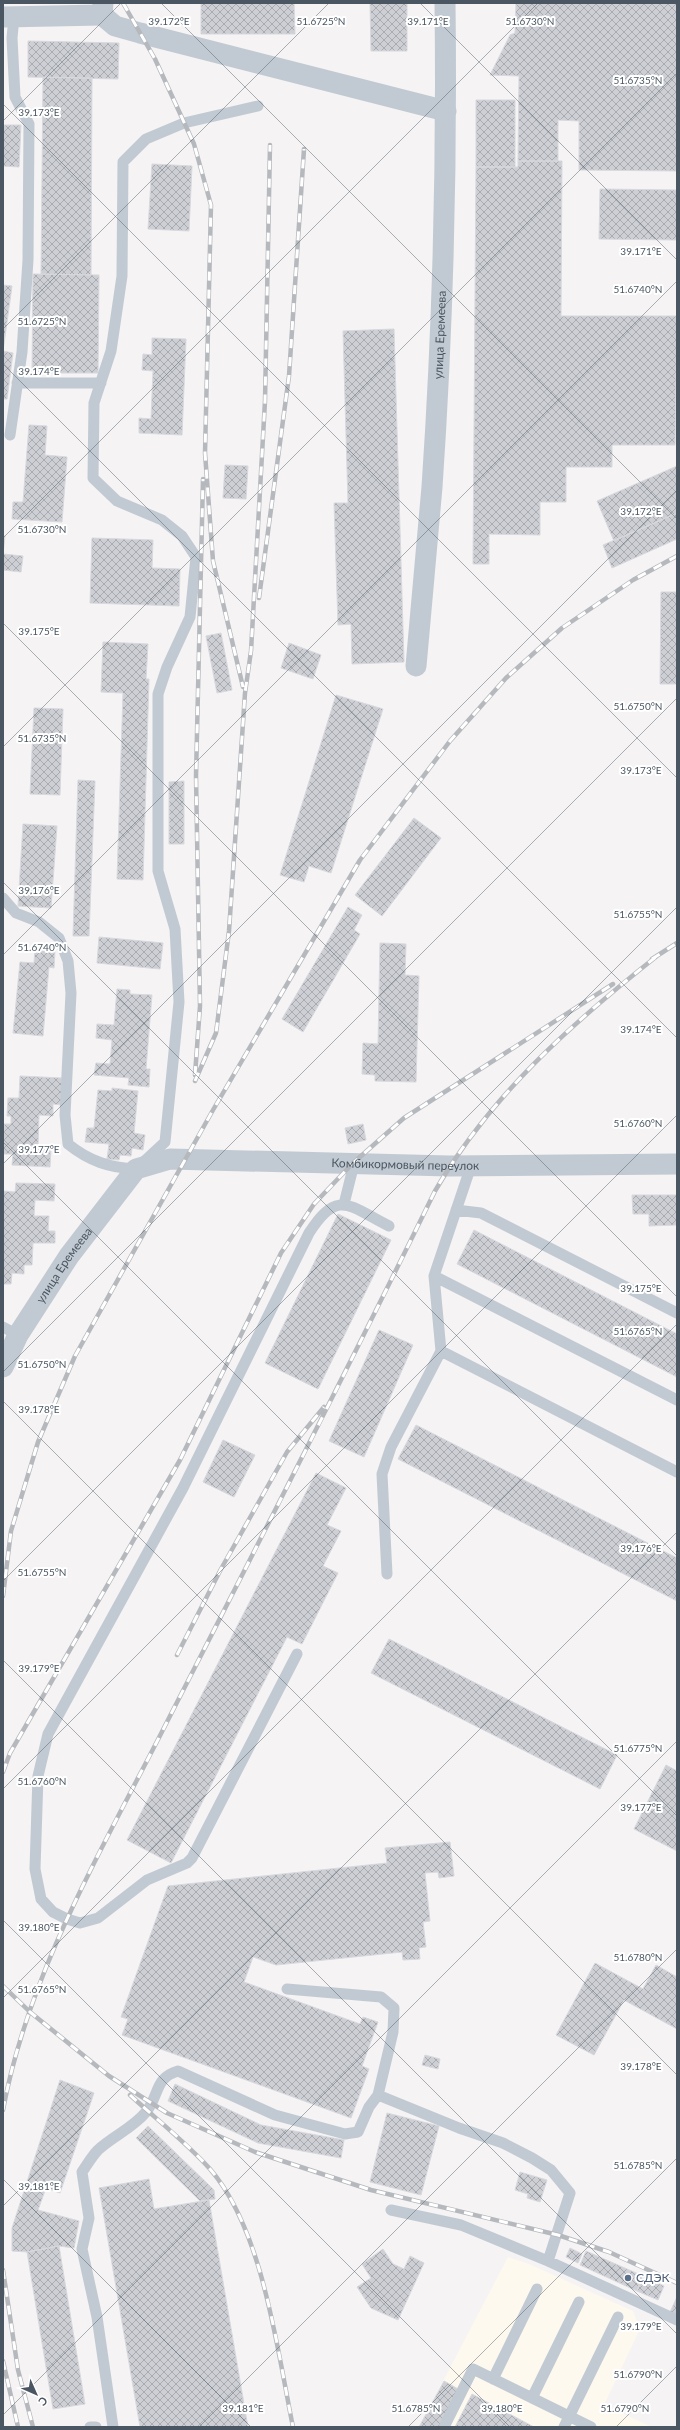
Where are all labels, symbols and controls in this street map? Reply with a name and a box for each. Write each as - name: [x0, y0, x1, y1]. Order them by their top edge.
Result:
- text: 39.172°E: [148, 15, 190, 27]
- text: 51.6725°N: [297, 15, 345, 27]
- text: 39.171°E: [407, 15, 449, 27]
- text: 51.6730°N: [506, 15, 554, 27]
- text: 51.6735°N: [614, 74, 662, 86]
- text: 39.173°E: [18, 106, 60, 118]
- text: 39.171°E: [620, 245, 662, 257]
- text: 51.6740°N: [614, 283, 662, 295]
- street label: улица Еремеева: [430, 290, 449, 380]
- text: 51.6725°N: [18, 315, 66, 327]
- text: 39.174°E: [18, 365, 60, 377]
- text: 39.172°E: [620, 505, 662, 517]
- text: 51.6730°N: [18, 523, 66, 535]
- text: 39.175°E: [18, 625, 60, 637]
- text: 51.6750°N: [614, 700, 662, 712]
- text: 51.6735°N: [18, 732, 66, 744]
- text: 39.173°E: [620, 764, 662, 776]
- text: 39.176°E: [18, 884, 60, 896]
- text: 51.6755°N: [614, 908, 662, 920]
- text: 51.6740°N: [18, 941, 66, 953]
- text: 39.174°E: [620, 1023, 662, 1035]
- text: 51.6760°N: [614, 1117, 662, 1129]
- text: 39.177°E: [18, 1143, 60, 1155]
- street label: Комбикормовый переулок: [331, 1155, 480, 1173]
- street label: улица Еремеева: [33, 1224, 95, 1306]
- text: 39.175°E: [620, 1282, 662, 1294]
- text: 51.6765°N: [614, 1325, 662, 1337]
- text: 51.6750°N: [18, 1358, 66, 1370]
- text: 39.178°E: [18, 1403, 60, 1415]
- text: 39.176°E: [620, 1542, 662, 1554]
- text: 51.6755°N: [18, 1566, 66, 1578]
- text: 39.179°E: [18, 1662, 60, 1674]
- text: 51.6775°N: [614, 1742, 662, 1754]
- text: 51.6760°N: [18, 1775, 66, 1787]
- text: 39.177°E: [620, 1801, 662, 1813]
- text: 39.180°E: [18, 1921, 60, 1933]
- text: 51.6780°N: [614, 1951, 662, 1963]
- text: 51.6765°N: [18, 1983, 66, 1995]
- text: 39.178°E: [620, 2060, 662, 2072]
- text: 51.6785°N: [614, 2159, 662, 2171]
- text: 39.181°E: [18, 2180, 60, 2192]
- place label: СДЭК: [636, 2270, 670, 2285]
- marker: СДЭК: [623, 2273, 633, 2283]
- text: 39.179°E: [620, 2320, 662, 2332]
- text: 51.6790°N: [614, 2368, 662, 2380]
- north arrow: [16, 2374, 56, 2414]
- text: С: [36, 2394, 51, 2409]
- text: 39.181°E: [222, 2402, 264, 2414]
- text: 51.6785°N: [392, 2402, 440, 2414]
- text: 39.180°E: [481, 2402, 523, 2414]
- text: 51.6790°N: [601, 2402, 649, 2414]

